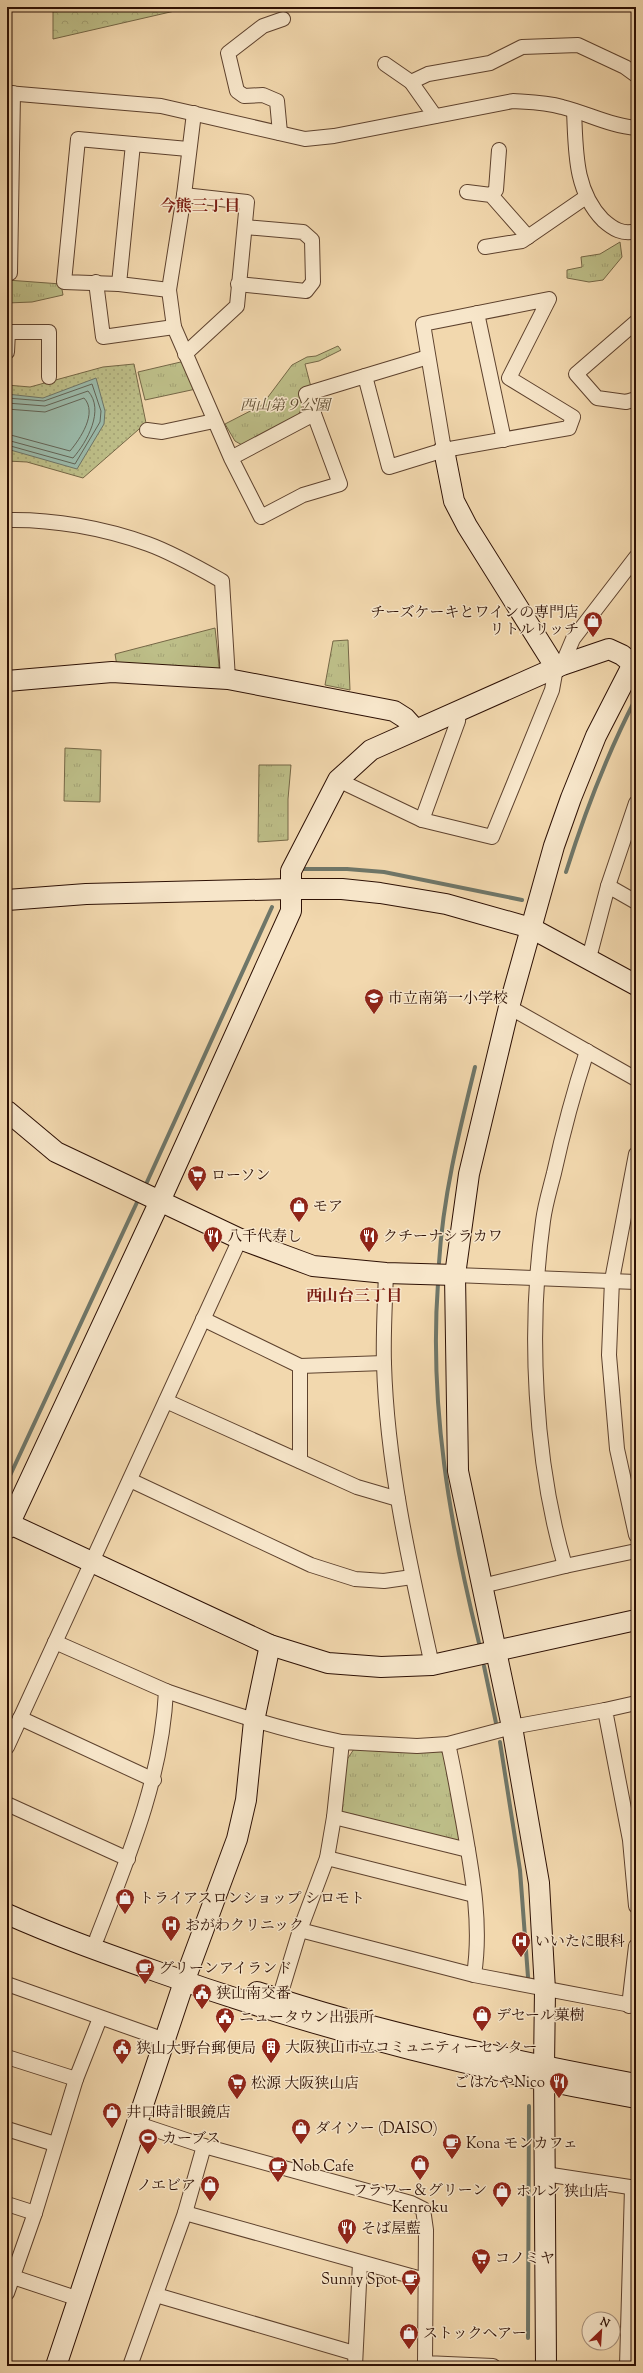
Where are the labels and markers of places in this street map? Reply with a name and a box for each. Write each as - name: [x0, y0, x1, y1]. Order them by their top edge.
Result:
- place label: チーズケーキとワインの専門店 リトルリッチ: [370, 603, 579, 641]
- shop icon: チーズケーキとワインの専門店 リトルリッチ: [582, 610, 604, 638]
- school or university icon: 市立南第一小学校: [363, 987, 385, 1015]
- place label: 市立南第一小学校: [388, 989, 508, 1010]
- supermarket icon: ローソン: [186, 1164, 208, 1192]
- place label: ローソン: [211, 1166, 270, 1187]
- shop icon: モア: [288, 1195, 310, 1223]
- place label: モア: [313, 1197, 343, 1218]
- restaurant icon: 八千代寿し: [202, 1225, 224, 1253]
- restaurant icon: クチーナシラカワ: [358, 1225, 380, 1253]
- place label: 八千代寿し: [227, 1227, 302, 1248]
- place label: クチーナシラカワ: [383, 1227, 503, 1248]
- shop icon: トライアスロンショップ シロモト: [114, 1887, 136, 1915]
- place label: トライアスロンショップ シロモト: [139, 1889, 365, 1910]
- hospital icon: おがわクリニック: [160, 1914, 182, 1942]
- place label: おがわクリニック: [185, 1916, 304, 1937]
- hospital icon: いいたに眼科: [510, 1930, 532, 1958]
- place label: いいたに眼科: [535, 1932, 625, 1953]
- cafe icon: グリーンアイランド: [134, 1957, 156, 1985]
- place label: グリーンアイランド: [159, 1959, 292, 1980]
- public building icon: 狭山南交番: [191, 1982, 213, 2010]
- place label: 狭山南交番: [216, 1984, 291, 2005]
- shop icon: デセール菓樹: [471, 2004, 493, 2032]
- public building icon: ニュータウン出張所: [214, 2006, 236, 2034]
- place label: デセール菓樹: [496, 2006, 585, 2027]
- place label: ニュータウン出張所: [239, 2008, 374, 2029]
- building icon: 大阪狭山市立コミュニティーセンター: [260, 2036, 282, 2064]
- public building icon: 狭山大野台郵便局: [111, 2037, 133, 2065]
- place label: 大阪狭山市立コミュニティーセンター: [285, 2038, 538, 2059]
- place label: 狭山大野台郵便局: [136, 2039, 256, 2060]
- restaurant icon: ごはんやNico: [548, 2071, 570, 2099]
- supermarket icon: 松源 大阪狭山店: [226, 2072, 248, 2100]
- place label: ごはんやNico: [454, 2073, 545, 2094]
- place label: 松源 大阪狭山店: [251, 2074, 359, 2095]
- shop icon: 井口時計眼鏡店: [101, 2101, 123, 2129]
- place label: 井口時計眼鏡店: [126, 2103, 231, 2124]
- shop icon: ダイソー (DAISO): [290, 2117, 312, 2145]
- place label: ダイソー (DAISO): [315, 2119, 438, 2140]
- sports icon: カーブス: [137, 2127, 159, 2155]
- place label: カーブス: [162, 2129, 221, 2150]
- cafe icon: Kona モンカフェ: [441, 2132, 463, 2160]
- place label: Kona モンカフェ: [466, 2134, 578, 2155]
- shop icon: フラワー＆グリーン Kenroku: [409, 2153, 431, 2181]
- cafe icon: Nob Cafe: [267, 2155, 289, 2183]
- place label: Nob Cafe: [292, 2157, 354, 2178]
- shop icon: ノエビア: [199, 2174, 221, 2202]
- place label: ノエビア: [137, 2176, 196, 2197]
- shop icon: ホルン 狭山店: [491, 2180, 513, 2208]
- place label: フラワー＆グリーン Kenroku: [353, 2181, 487, 2219]
- place label: ホルン 狭山店: [516, 2182, 609, 2203]
- restaurant icon: そば屋藍: [336, 2217, 358, 2245]
- place label: そば屋藍: [361, 2219, 421, 2240]
- supermarket icon: コノミヤ: [470, 2247, 492, 2275]
- place label: コノミヤ: [495, 2249, 555, 2270]
- cafe icon: Sunny Spot: [400, 2268, 422, 2296]
- place label: Sunny Spot: [321, 2270, 397, 2291]
- shop icon: ストックヘアー: [398, 2322, 420, 2350]
- place label: ストックヘアー: [423, 2324, 527, 2345]

